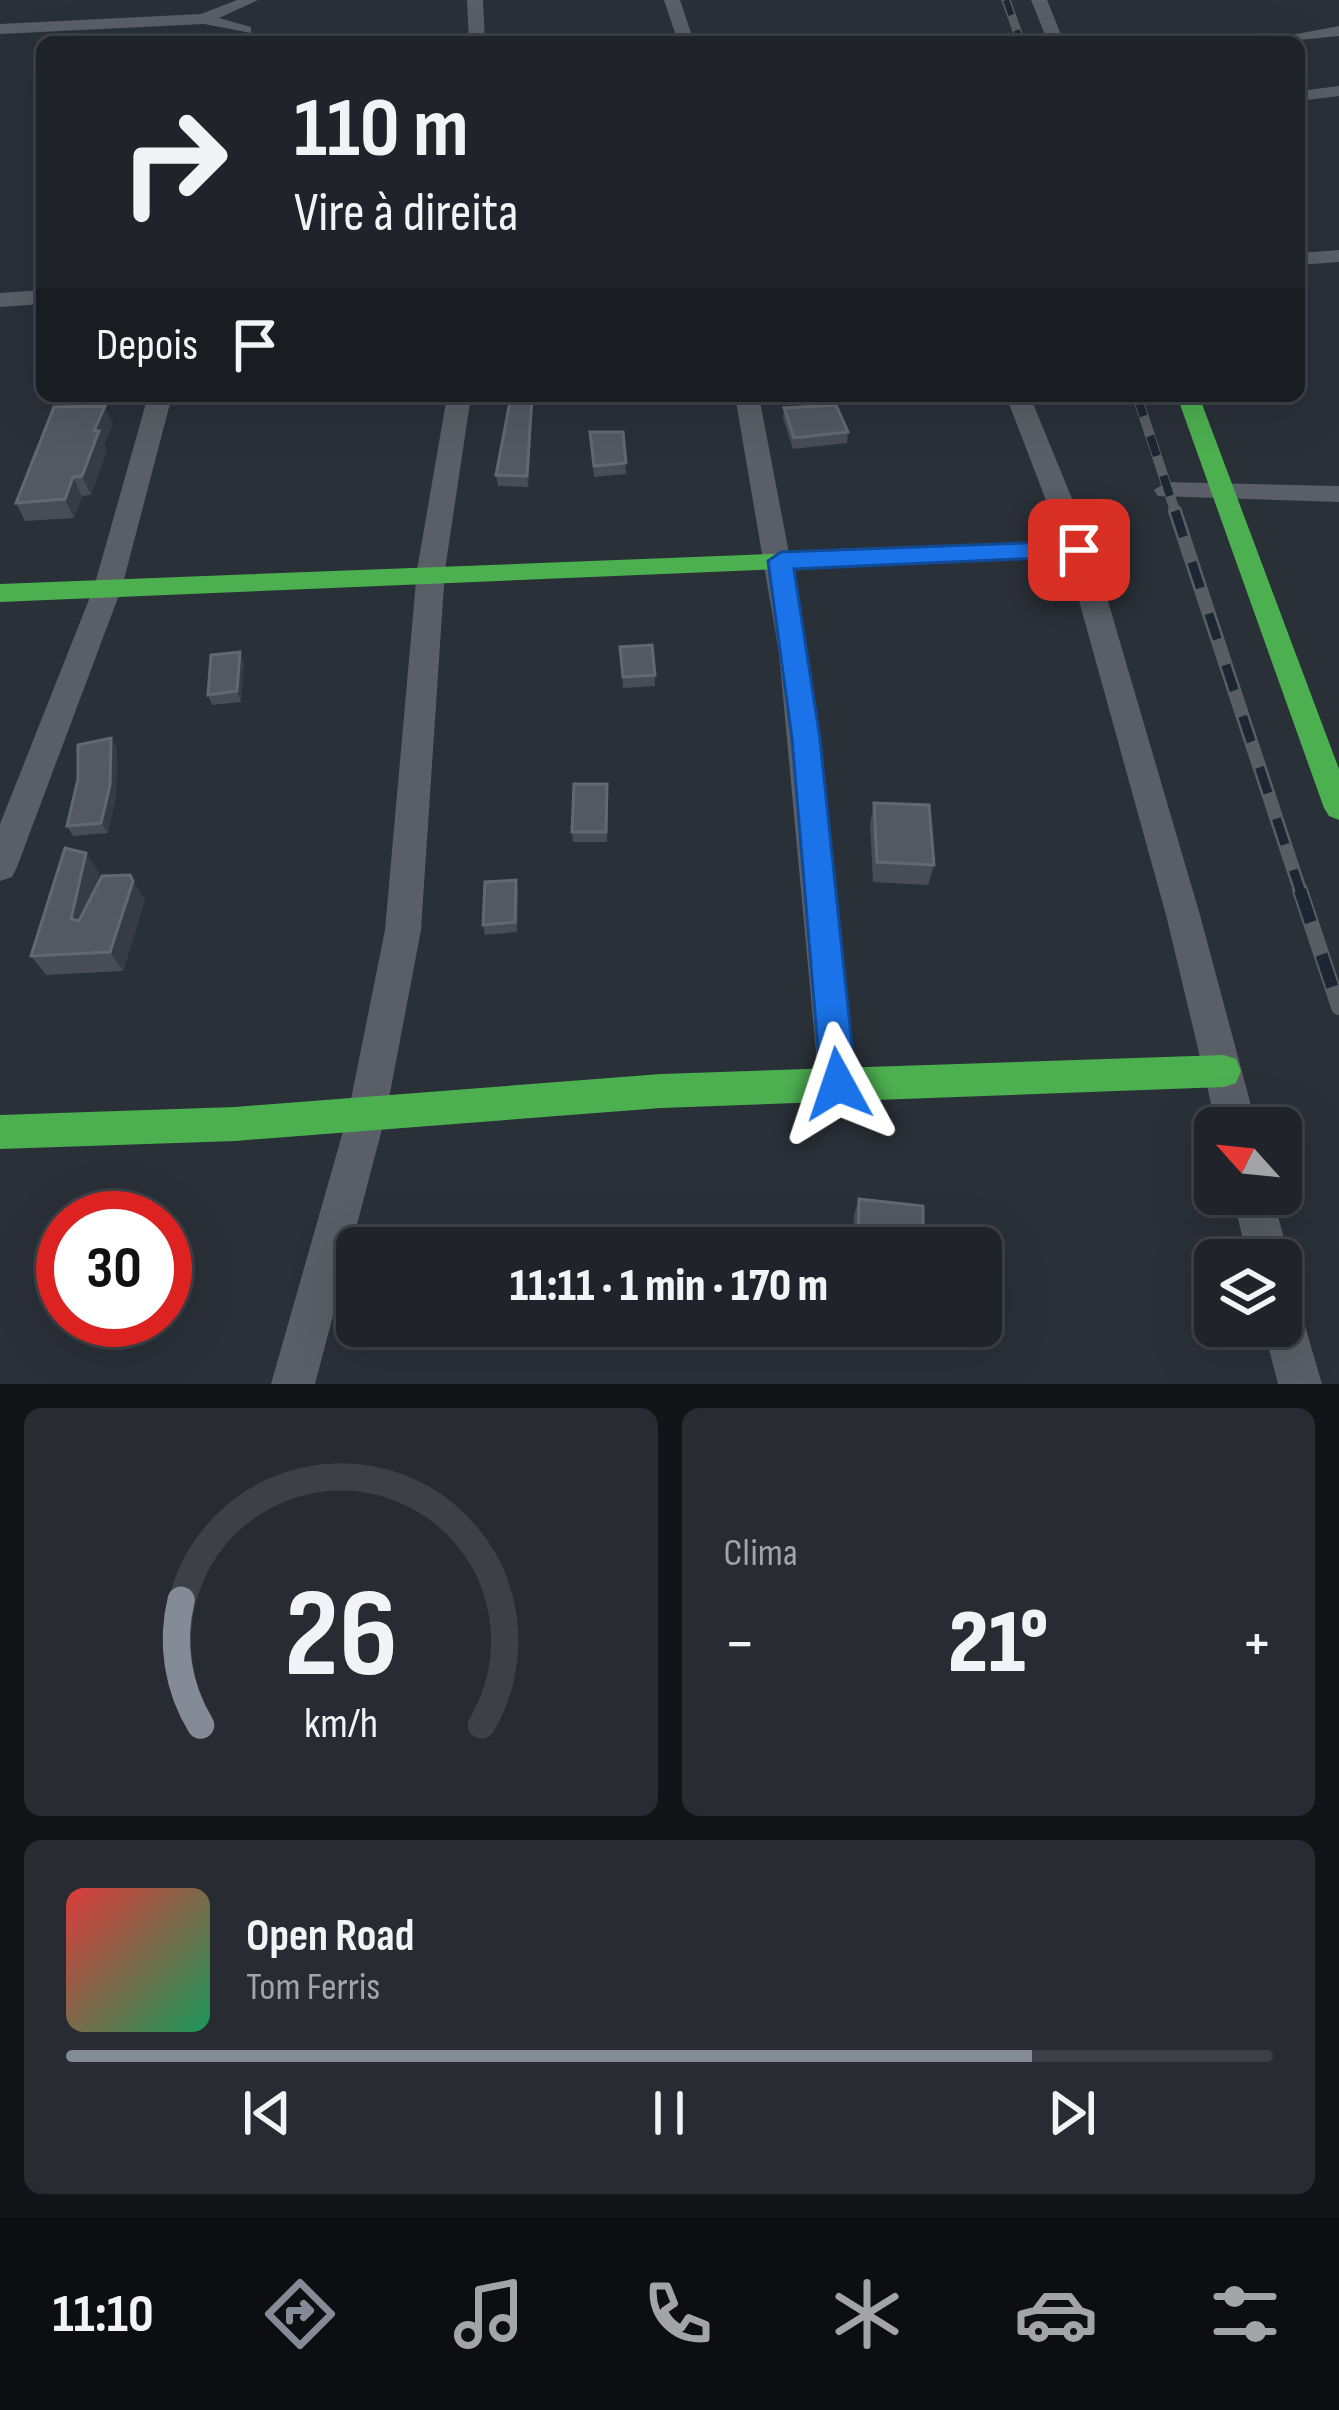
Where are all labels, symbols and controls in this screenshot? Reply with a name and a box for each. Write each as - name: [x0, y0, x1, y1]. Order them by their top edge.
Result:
- text: 110 m: [294, 79, 469, 180]
- icon: right: [96, 84, 252, 240]
- text: Vire à direita: [294, 181, 519, 246]
- icon: arrive: [222, 312, 288, 378]
- text: Depois: [96, 318, 198, 373]
- pin: [1028, 499, 1130, 601]
- icon: arrive: [1046, 517, 1112, 583]
- position arrow: [775, 1021, 901, 1147]
- north arrow: [1194, 1107, 1302, 1215]
- map controls: [1194, 1107, 1302, 1347]
- speed limit sign: 30: [36, 1191, 192, 1347]
- button: layers: [1194, 1239, 1302, 1347]
- text: 11:11 · 1 min · 170 m: [510, 1259, 828, 1314]
- text: Clima: [724, 1530, 798, 1577]
- text: 26: [284, 1562, 397, 1711]
- text: 21°: [948, 1590, 1048, 1698]
- text: −: [724, 1605, 756, 1684]
- text: +: [1241, 1605, 1273, 1684]
- text: km/h: [304, 1698, 378, 1750]
- text: Open Road: [246, 1909, 414, 1964]
- text: Tom Ferris: [246, 1964, 380, 2011]
- icon: previous: [234, 2080, 300, 2146]
- icon: pause: [636, 2080, 702, 2146]
- icon: next: [1039, 2080, 1105, 2146]
- icon: directions: [258, 2272, 342, 2356]
- icon: music: [447, 2272, 531, 2356]
- icon: phone: [636, 2272, 720, 2356]
- icon: climate: [825, 2272, 909, 2356]
- icon: car: [1014, 2272, 1098, 2356]
- icon: filters: [1203, 2272, 1287, 2356]
- text: 11:10: [52, 2282, 154, 2347]

